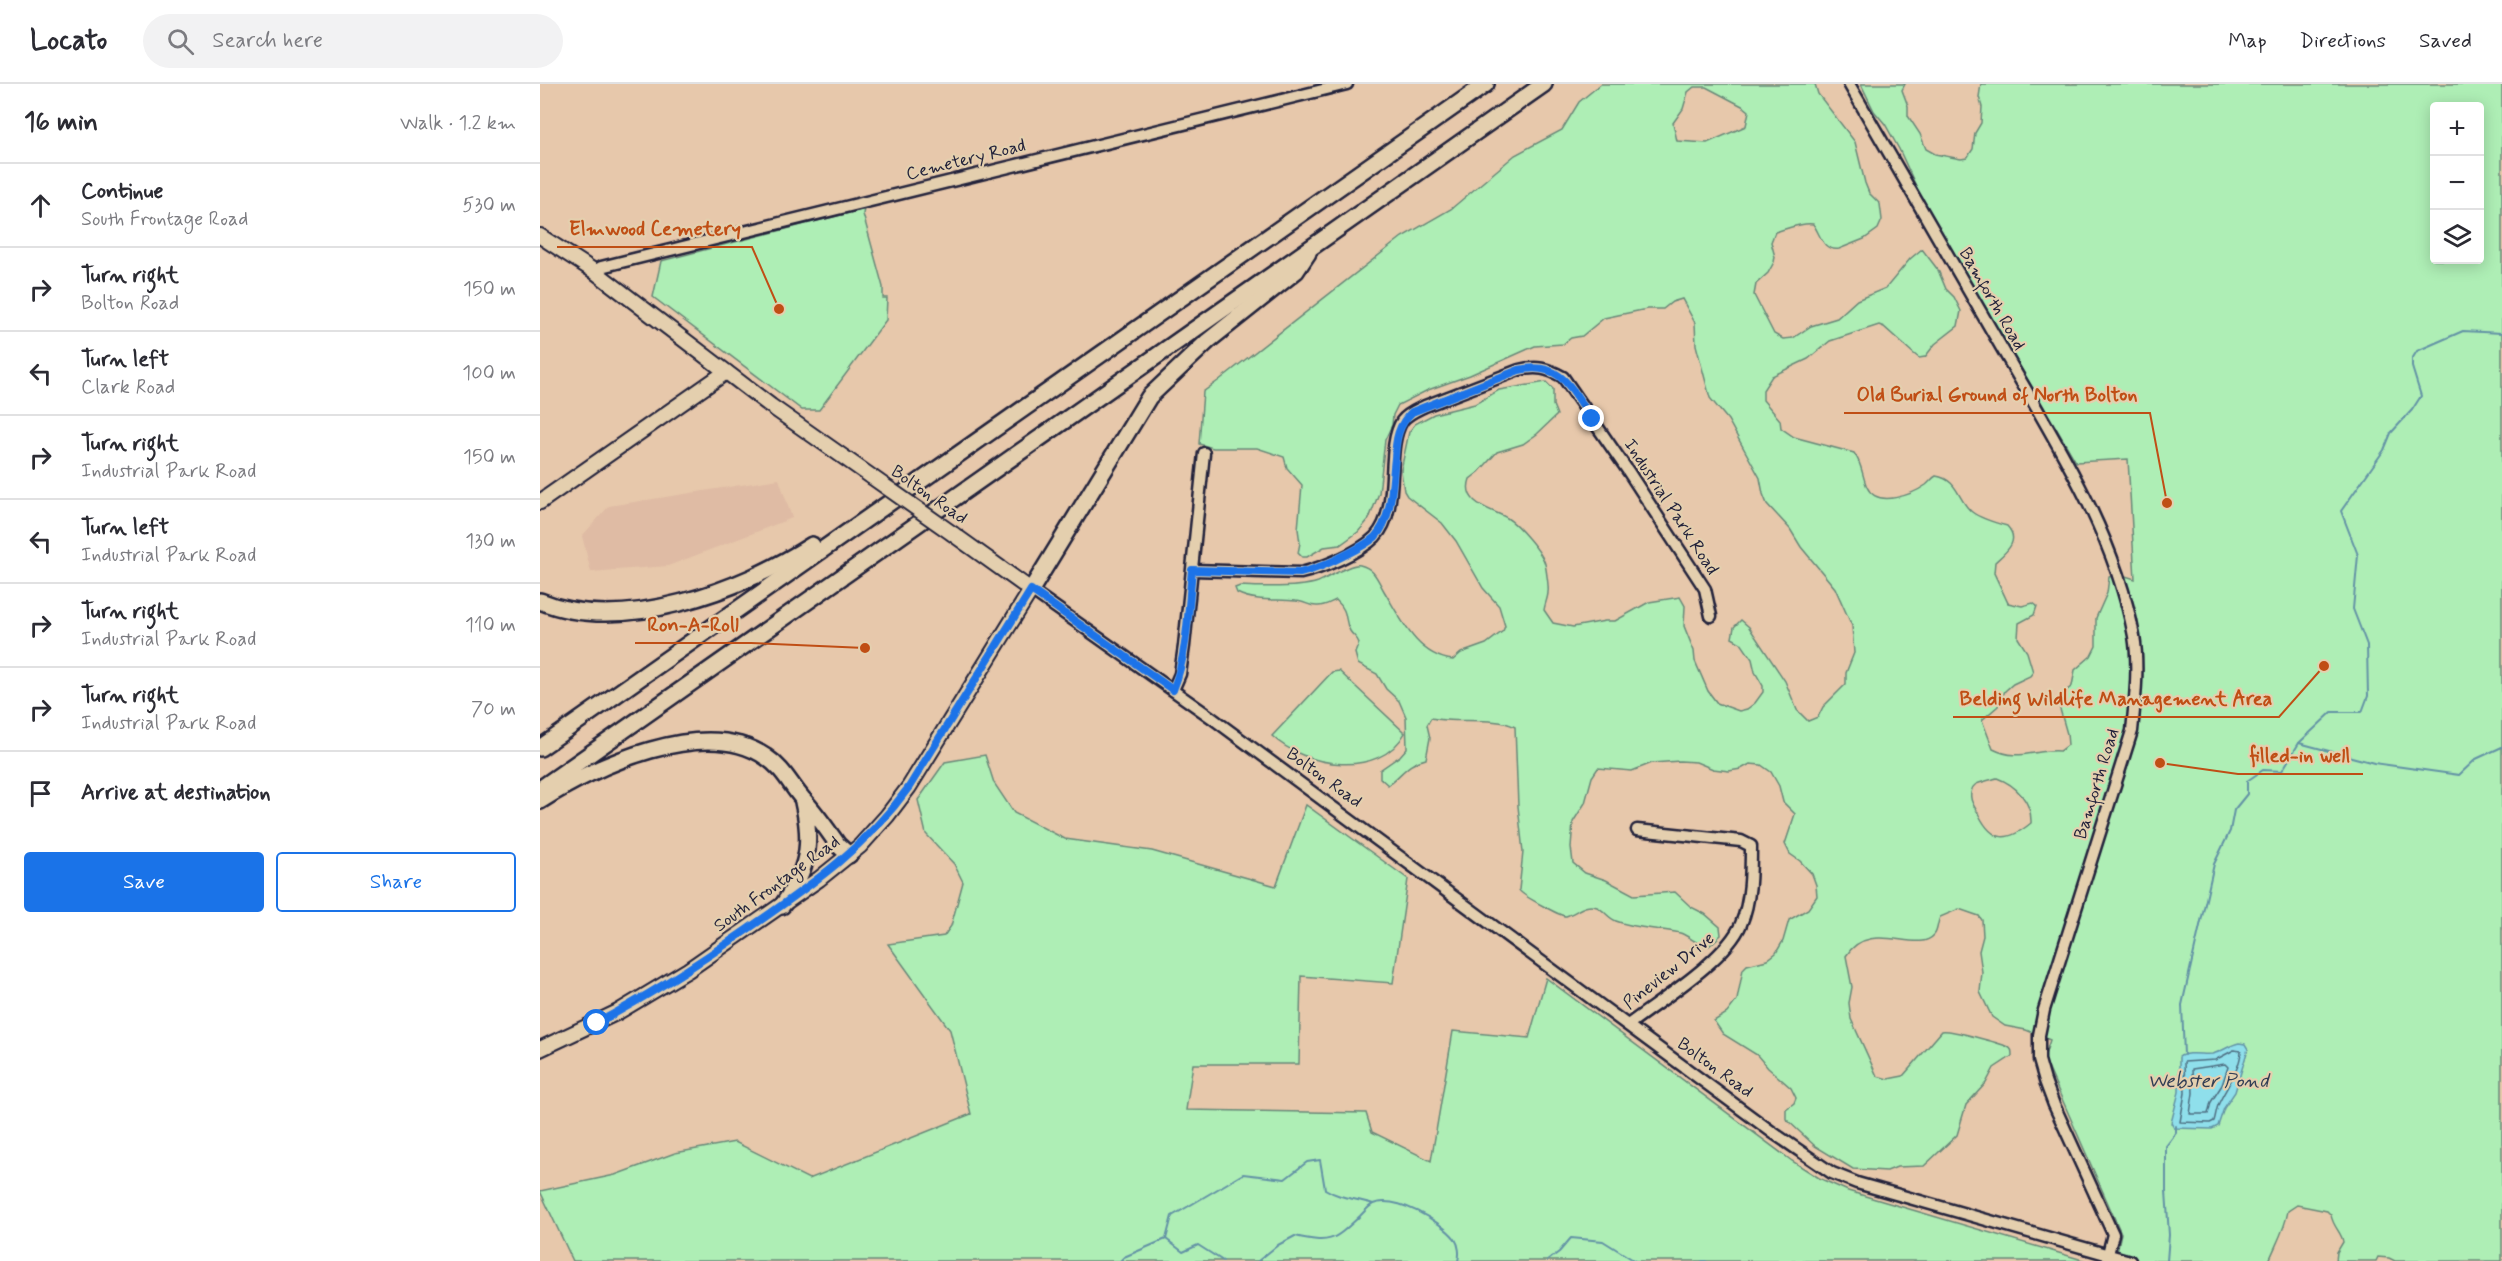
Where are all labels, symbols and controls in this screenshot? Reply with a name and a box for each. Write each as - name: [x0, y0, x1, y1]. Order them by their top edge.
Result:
- search box: [143, 14, 563, 68]
- text: Locato: [30, 23, 107, 60]
- icon: search: [164, 25, 197, 58]
- text: Search here: [212, 27, 323, 55]
- text: Map: [2228, 27, 2267, 55]
- text: Directions: [2300, 27, 2386, 55]
- text: Saved: [2419, 27, 2472, 55]
- map controls: [2430, 102, 2484, 264]
- button: +: [2430, 102, 2484, 156]
- text: 16 min: [24, 106, 98, 140]
- text: Walk · 1.2 km: [400, 110, 516, 137]
- street label: Cemetery Road: [904, 134, 1028, 186]
- button: −: [2430, 156, 2484, 210]
- text: Continue: [81, 178, 163, 206]
- icon: ahead: [24, 189, 57, 222]
- text: 530 m: [462, 192, 516, 219]
- text: South Frontage Road: [81, 206, 248, 233]
- callout: Elmwood Cemetery: [557, 209, 752, 247]
- button: layers: [2430, 210, 2484, 264]
- text: Elmwood Cemetery: [569, 216, 741, 243]
- street label: Bamforth Road: [1951, 243, 2031, 356]
- text: Turn right: [81, 262, 179, 290]
- icon: right: [24, 273, 57, 306]
- text: 150 m: [463, 276, 516, 303]
- text: Bolton Road: [81, 290, 179, 317]
- text: Turn left: [81, 346, 169, 374]
- icon: left: [24, 357, 57, 390]
- text: 100 m: [462, 360, 516, 387]
- text: Clark Road: [81, 374, 175, 401]
- callout: Old Burial Ground of North Bolton: [1844, 375, 2150, 413]
- text: Old Burial Ground of North Bolton: [1857, 382, 2137, 409]
- route end: [1578, 405, 1604, 431]
- text: Turn right: [81, 430, 179, 458]
- street label: Industrial Park Road: [1618, 434, 1724, 580]
- icon: right: [24, 441, 57, 474]
- text: 150 m: [463, 444, 516, 471]
- text: Industrial Park Road: [81, 458, 256, 485]
- street label: Bolton Road: [886, 460, 972, 530]
- text: Turn left: [81, 514, 169, 542]
- icon: left: [24, 525, 57, 558]
- text: 130 m: [465, 528, 516, 555]
- text: Industrial Park Road: [81, 542, 256, 569]
- text: Turn right: [81, 598, 179, 626]
- callout: Ron-A-Roll: [635, 605, 751, 643]
- icon: right: [24, 609, 57, 642]
- text: 110 m: [465, 612, 516, 639]
- text: Ron-A-Roll: [647, 612, 739, 639]
- text: Industrial Park Road: [81, 626, 256, 653]
- callout: Belding Wildlife Management Area: [1953, 679, 2279, 717]
- text: Turn right: [81, 682, 179, 710]
- text: Belding Wildlife Management Area: [1960, 686, 2273, 715]
- icon: right: [24, 693, 57, 726]
- text: 70 m: [471, 696, 516, 723]
- text: Industrial Park Road: [81, 710, 256, 737]
- street label: Bamforth Road: [2069, 726, 2127, 843]
- callout: filled-in well: [2238, 736, 2363, 774]
- street label: Bolton Road: [1281, 742, 1367, 814]
- text: filled-in well: [2249, 743, 2350, 770]
- icon: arrive: [24, 777, 57, 810]
- text: Arrive at destination: [81, 779, 271, 807]
- street label: South Frontage Road: [709, 830, 846, 939]
- button: Save: [24, 852, 264, 912]
- button: Share: [276, 852, 516, 912]
- street label: Pineview Drive: [1618, 927, 1720, 1015]
- route start: [583, 1009, 609, 1035]
- street label: Bolton Road: [1672, 1032, 1758, 1104]
- water label: Webster Pond: [2148, 1068, 2271, 1095]

